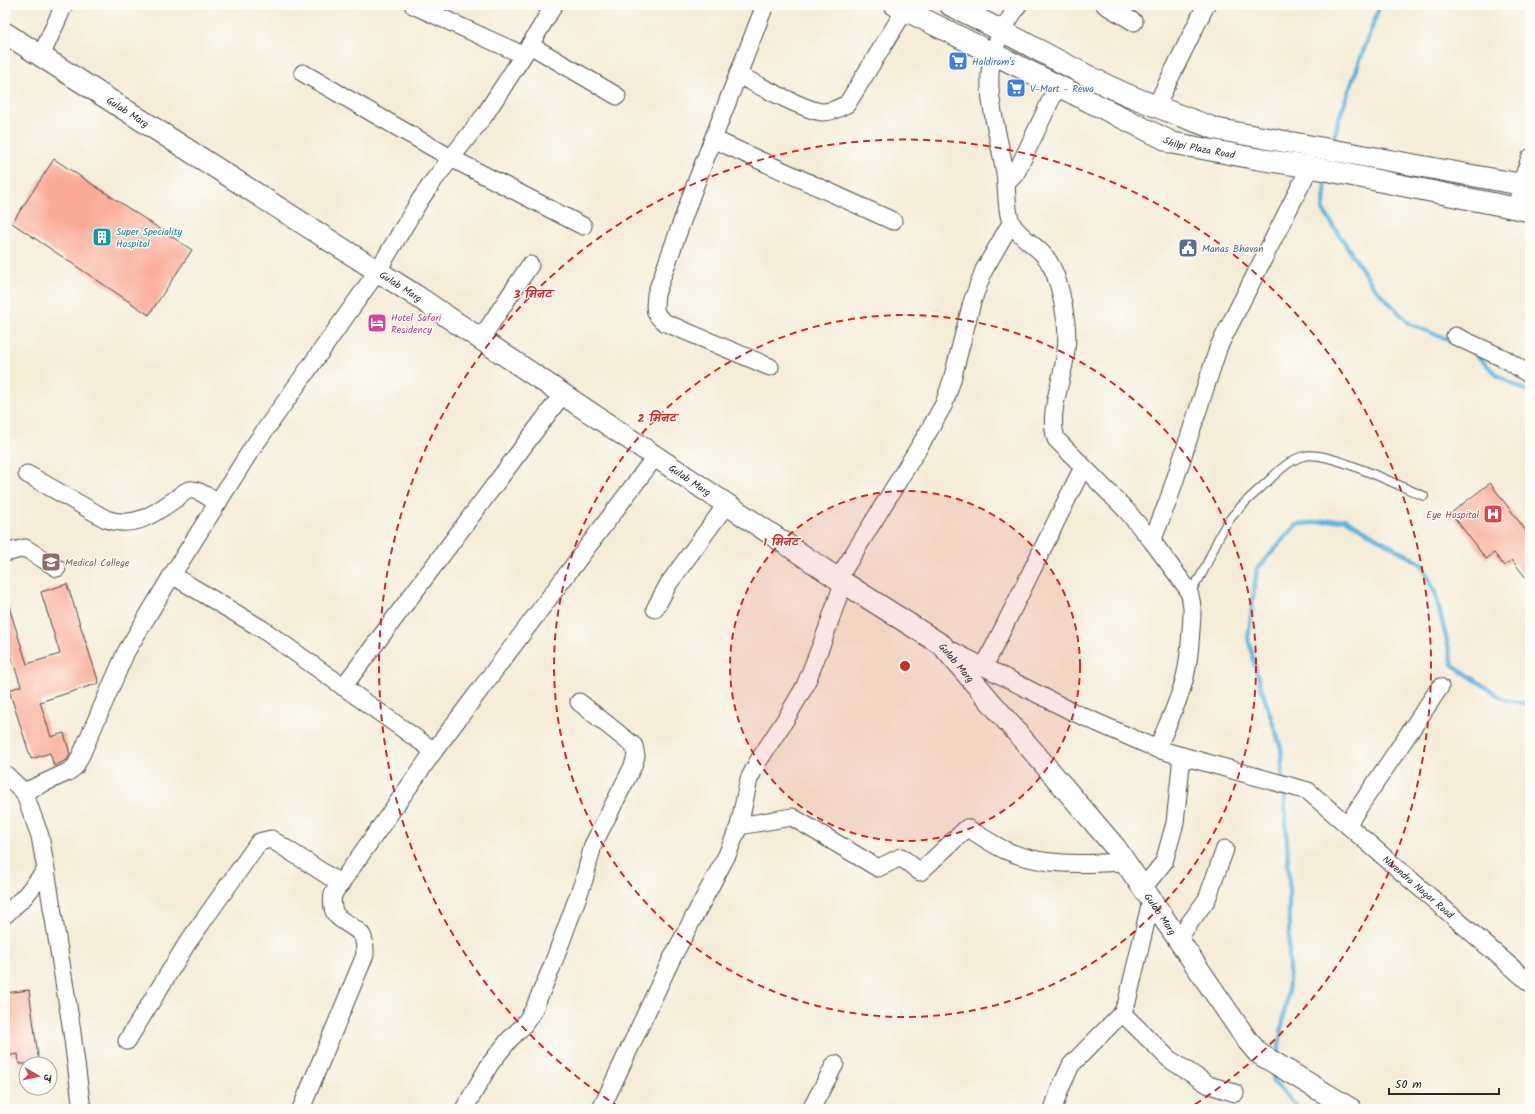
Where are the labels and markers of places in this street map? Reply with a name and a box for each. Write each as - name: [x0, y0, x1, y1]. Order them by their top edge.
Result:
- supermarket icon: Haldiram's: [947, 50, 969, 72]
- place label: Haldiram's: [972, 54, 1016, 70]
- supermarket icon: V-Mart - Rewa: [1005, 77, 1027, 99]
- place label: V-Mart - Rewa: [1030, 81, 1094, 97]
- place label: Super Speciality Hospital: [116, 224, 183, 252]
- building icon: Super Speciality Hospital: [91, 226, 113, 248]
- public building icon: Manas Bhavan: [1177, 237, 1199, 259]
- place label: Manas Bhavan: [1202, 241, 1264, 257]
- place label: Hotel Safari Residency: [391, 310, 442, 338]
- hotel icon: Hotel Safari Residency: [366, 312, 388, 334]
- hospital icon: Eye Hospital: [1482, 503, 1504, 525]
- place label: Eye Hospital: [1426, 507, 1480, 523]
- school or university icon: Medical College: [40, 551, 62, 573]
- place label: Medical College: [65, 555, 130, 571]
- centre of rings: [898, 659, 912, 673]

